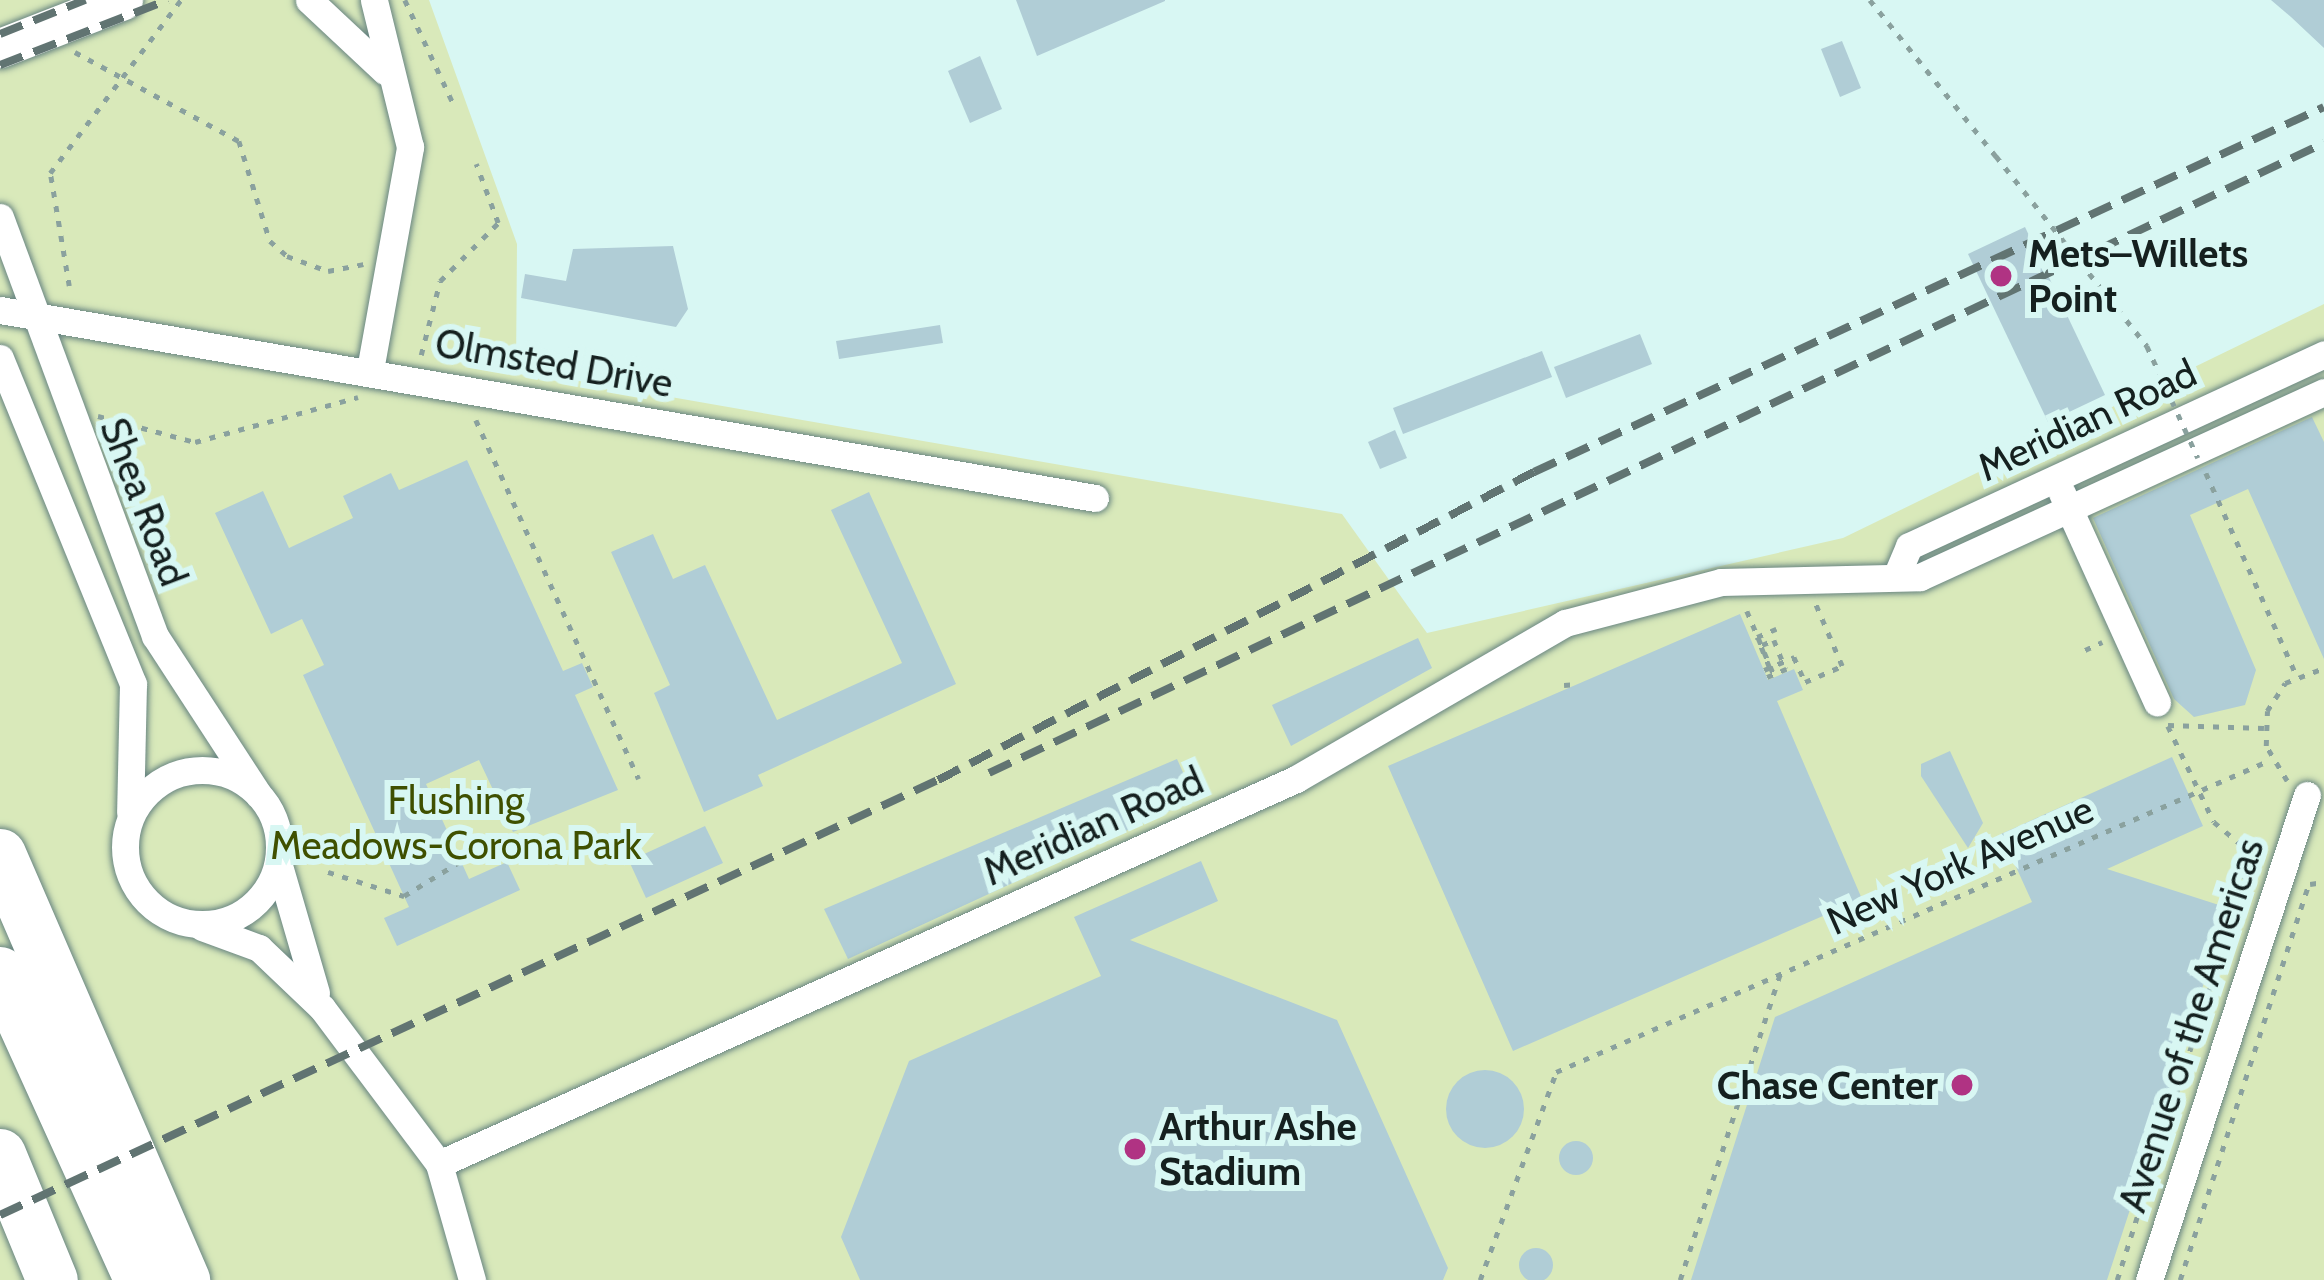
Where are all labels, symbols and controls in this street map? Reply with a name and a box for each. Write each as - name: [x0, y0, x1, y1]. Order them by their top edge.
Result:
- place label: Mets–Willets Point: [2028, 231, 2248, 322]
- marker: Mets–Willets Point: [1985, 260, 2017, 292]
- street label: Olmsted Drive: [432, 319, 676, 407]
- street label: Meridian Road: [1970, 349, 2204, 491]
- street label: Shea Road: [91, 412, 197, 592]
- street label: Meridian Road: [976, 757, 1210, 895]
- park label: Flushing Meadows-Corona Park: [270, 778, 642, 869]
- street label: New York Avenue: [1820, 785, 2100, 945]
- street label: Avenue of the Americas: [2109, 832, 2273, 1218]
- place label: Chase Center: [1717, 1062, 1938, 1108]
- marker: Chase Center: [1949, 1072, 1975, 1098]
- place label: Arthur Ashe Stadium: [1159, 1104, 1357, 1195]
- marker: Arthur Ashe Stadium: [1122, 1136, 1148, 1162]

